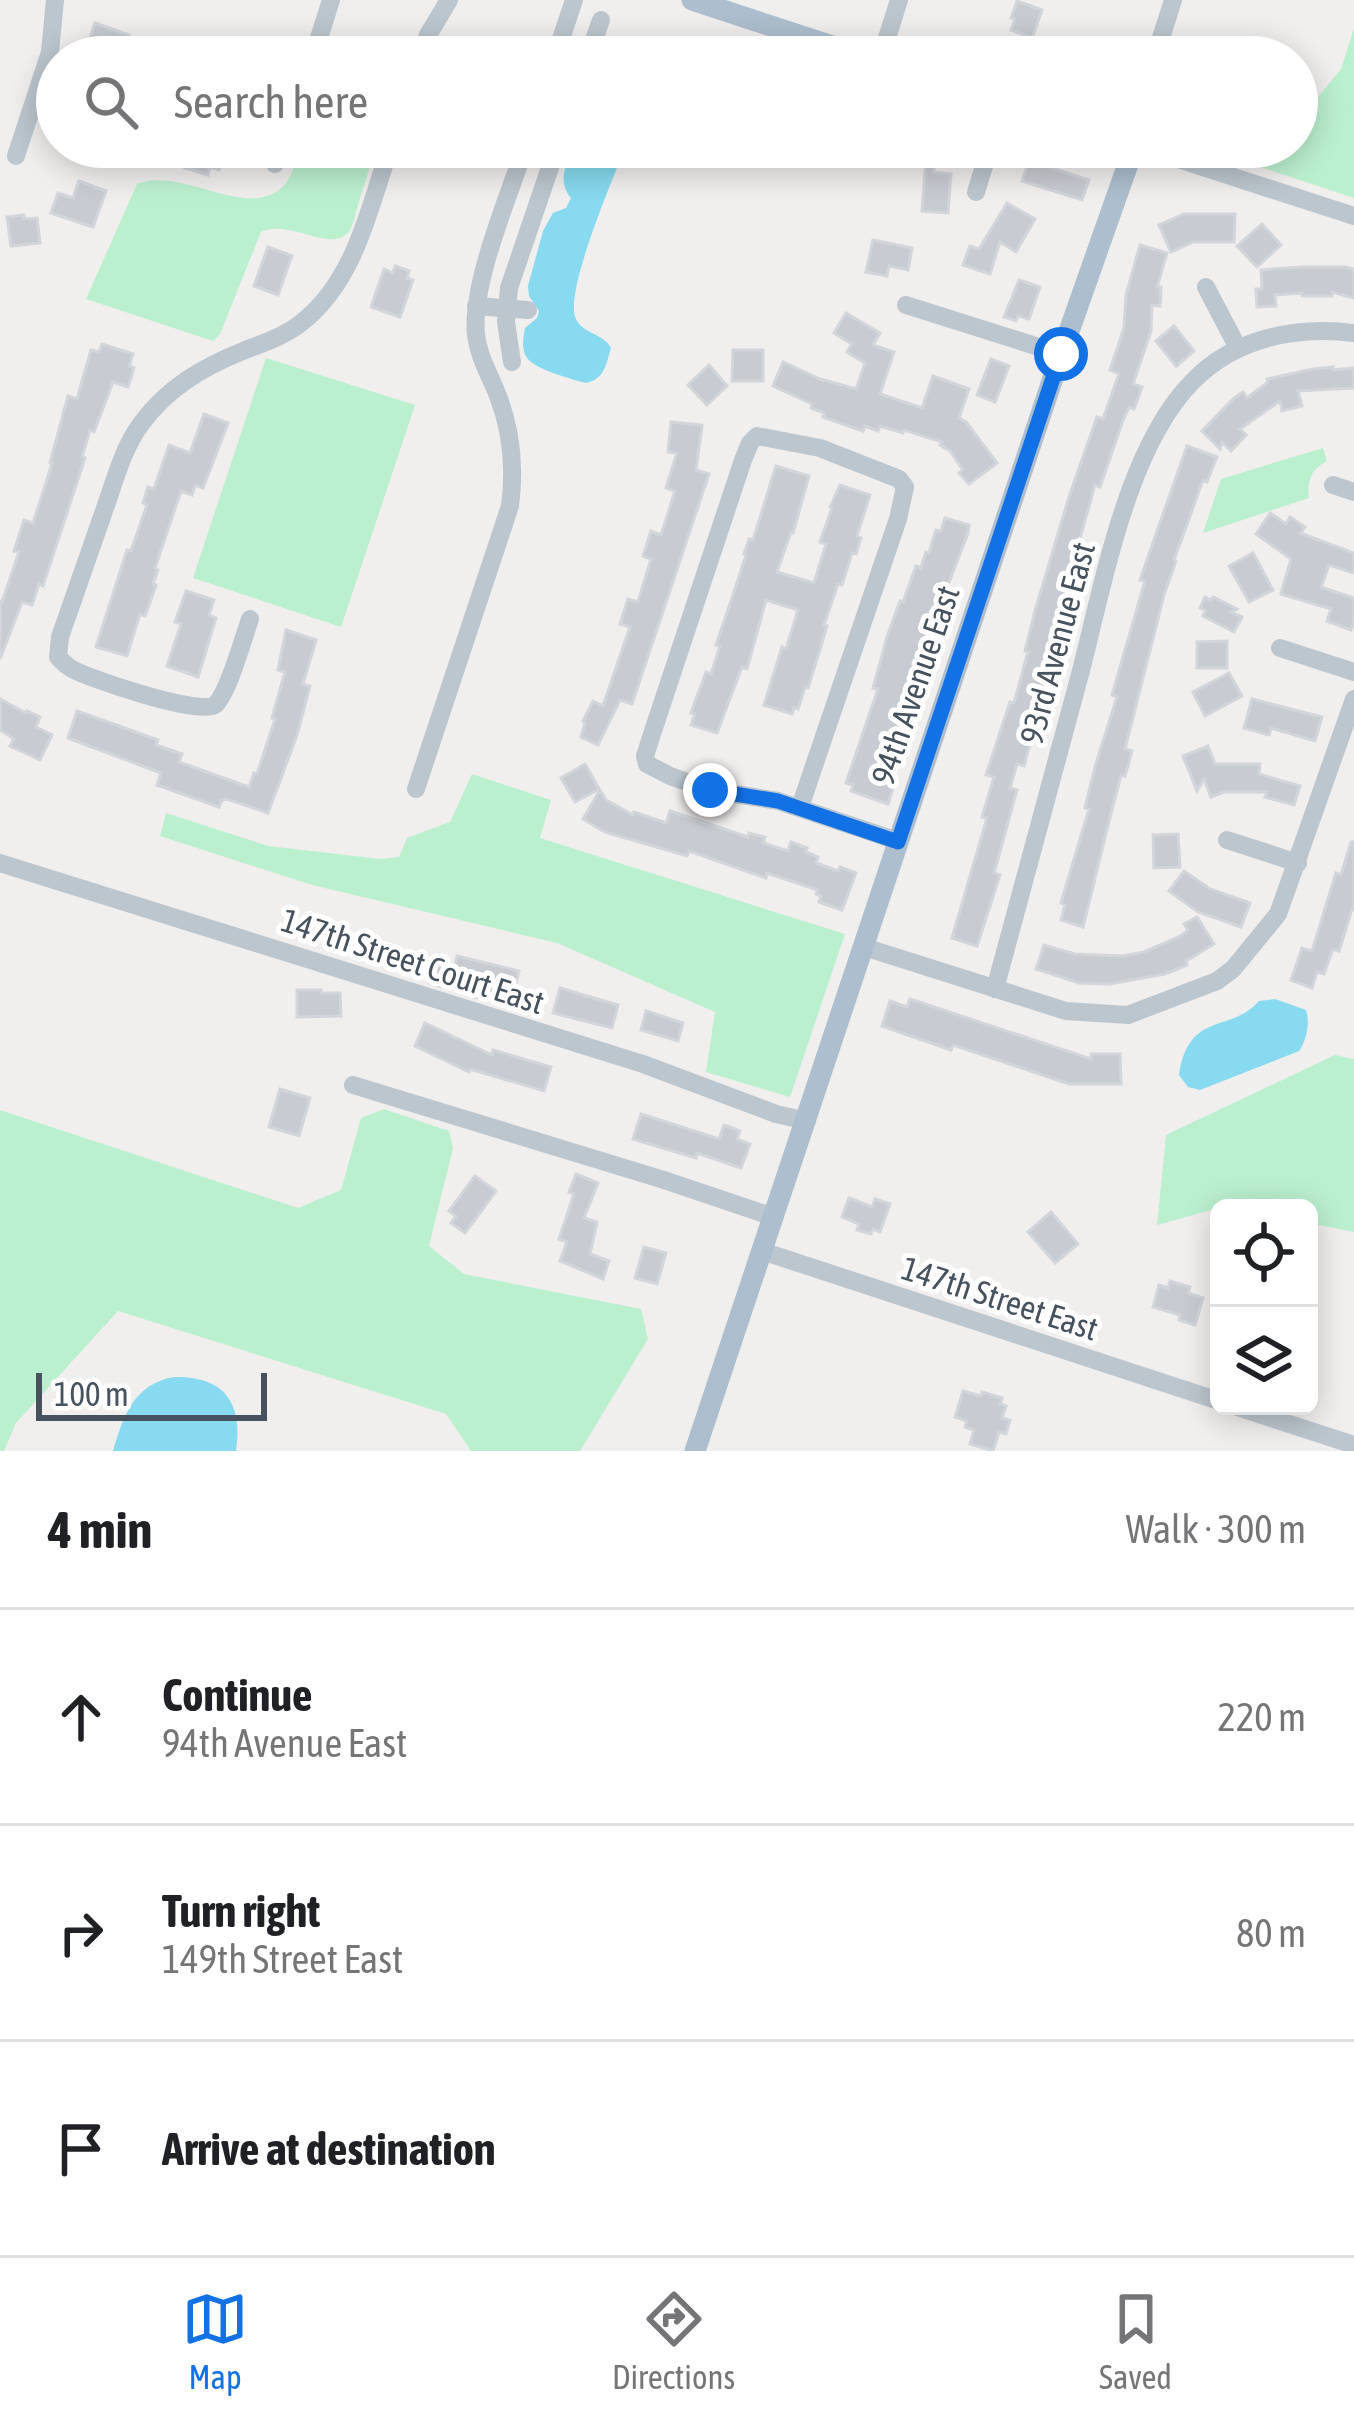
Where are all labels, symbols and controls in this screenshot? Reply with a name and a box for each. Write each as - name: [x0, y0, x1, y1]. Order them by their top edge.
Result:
- search box: [36, 36, 1318, 168]
- icon: search: [78, 69, 144, 135]
- text: Search here: [174, 76, 368, 128]
- route start: [1034, 327, 1088, 381]
- street label: 93rd Avenue East: [1012, 538, 1102, 748]
- street label: 94th Avenue East: [863, 581, 967, 789]
- route end: [683, 763, 737, 817]
- street label: 147th Street Court East: [277, 901, 549, 1021]
- map controls: [1210, 1199, 1318, 1415]
- button: locate: [1210, 1199, 1318, 1307]
- street label: 147th Street East: [897, 1248, 1103, 1348]
- button: layers: [1210, 1307, 1318, 1415]
- scale bar: [36, 1367, 267, 1420]
- text: 100 m: [54, 1375, 129, 1413]
- text: 4 min: [48, 1500, 152, 1559]
- text: Walk · 300 m: [1126, 1507, 1306, 1551]
- text: Continue: [162, 1669, 313, 1721]
- icon: ahead: [48, 1684, 114, 1750]
- text: 220 m: [1218, 1695, 1306, 1739]
- text: 94th Avenue East: [162, 1721, 407, 1765]
- text: Turn right: [162, 1885, 320, 1937]
- icon: right: [48, 1900, 114, 1966]
- text: 80 m: [1236, 1911, 1306, 1955]
- text: 149th Street East: [162, 1937, 403, 1981]
- icon: arrive: [48, 2116, 114, 2182]
- text: Arrive at destination: [162, 2123, 496, 2175]
- tab: Map: [182, 2286, 248, 2396]
- tab: Directions: [612, 2286, 735, 2396]
- tab: Saved: [1099, 2286, 1172, 2396]

